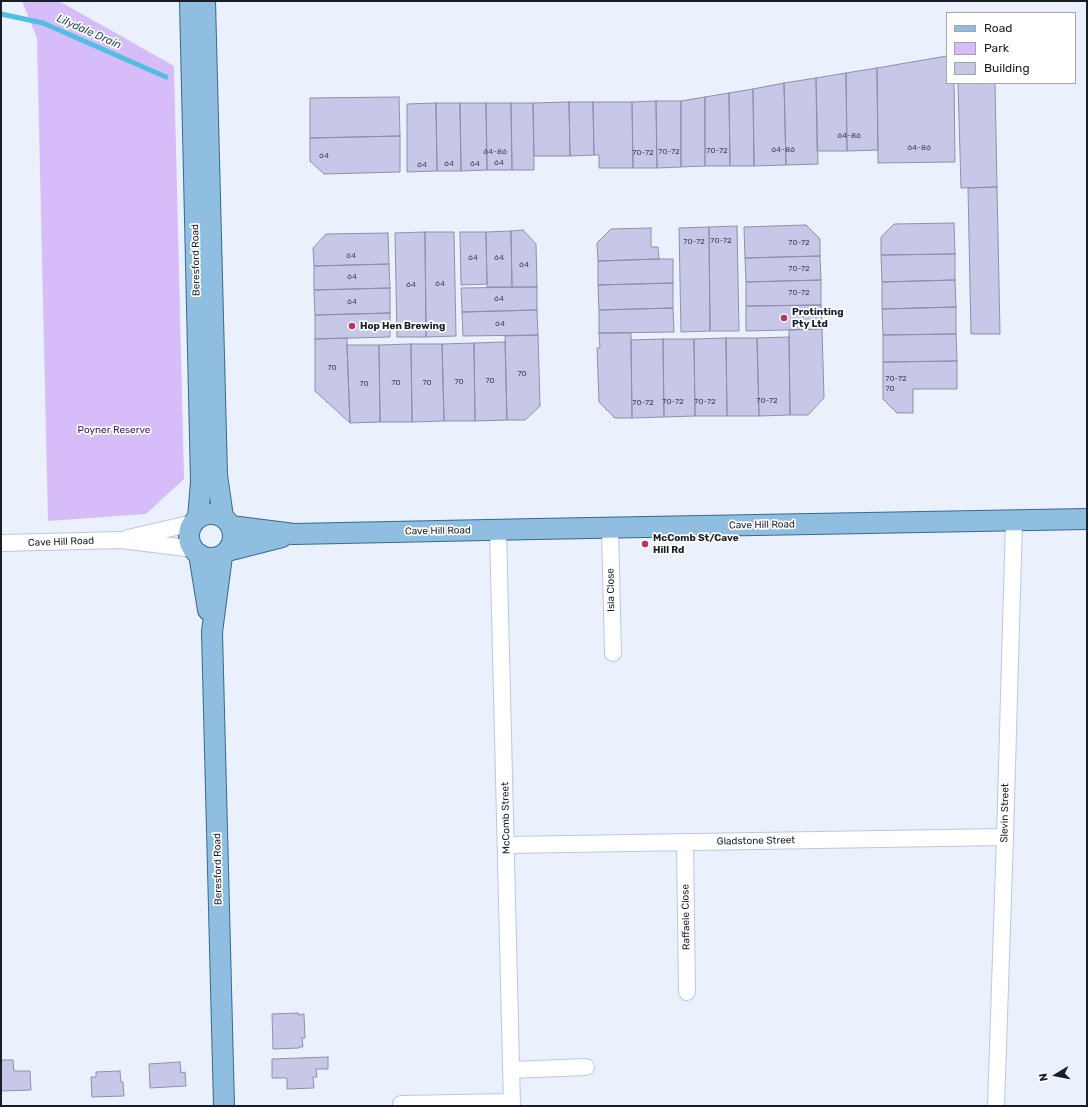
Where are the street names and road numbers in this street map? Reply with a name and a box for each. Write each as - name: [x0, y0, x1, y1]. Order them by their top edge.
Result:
- street label: Beresford Road: [189, 224, 203, 296]
- street label: Cave Hill Road: [729, 518, 795, 532]
- street label: Cave Hill Road: [405, 524, 471, 538]
- street label: Cave Hill Road: [28, 535, 94, 549]
- street label: Isla Close: [605, 568, 617, 612]
- street label: McComb Street: [499, 782, 513, 854]
- street label: Slevin Street: [998, 783, 1012, 843]
- street label: Beresford Road: [211, 833, 225, 905]
- street label: Gladstone Street: [717, 834, 795, 848]
- street label: Raffaele Close: [679, 884, 693, 950]

